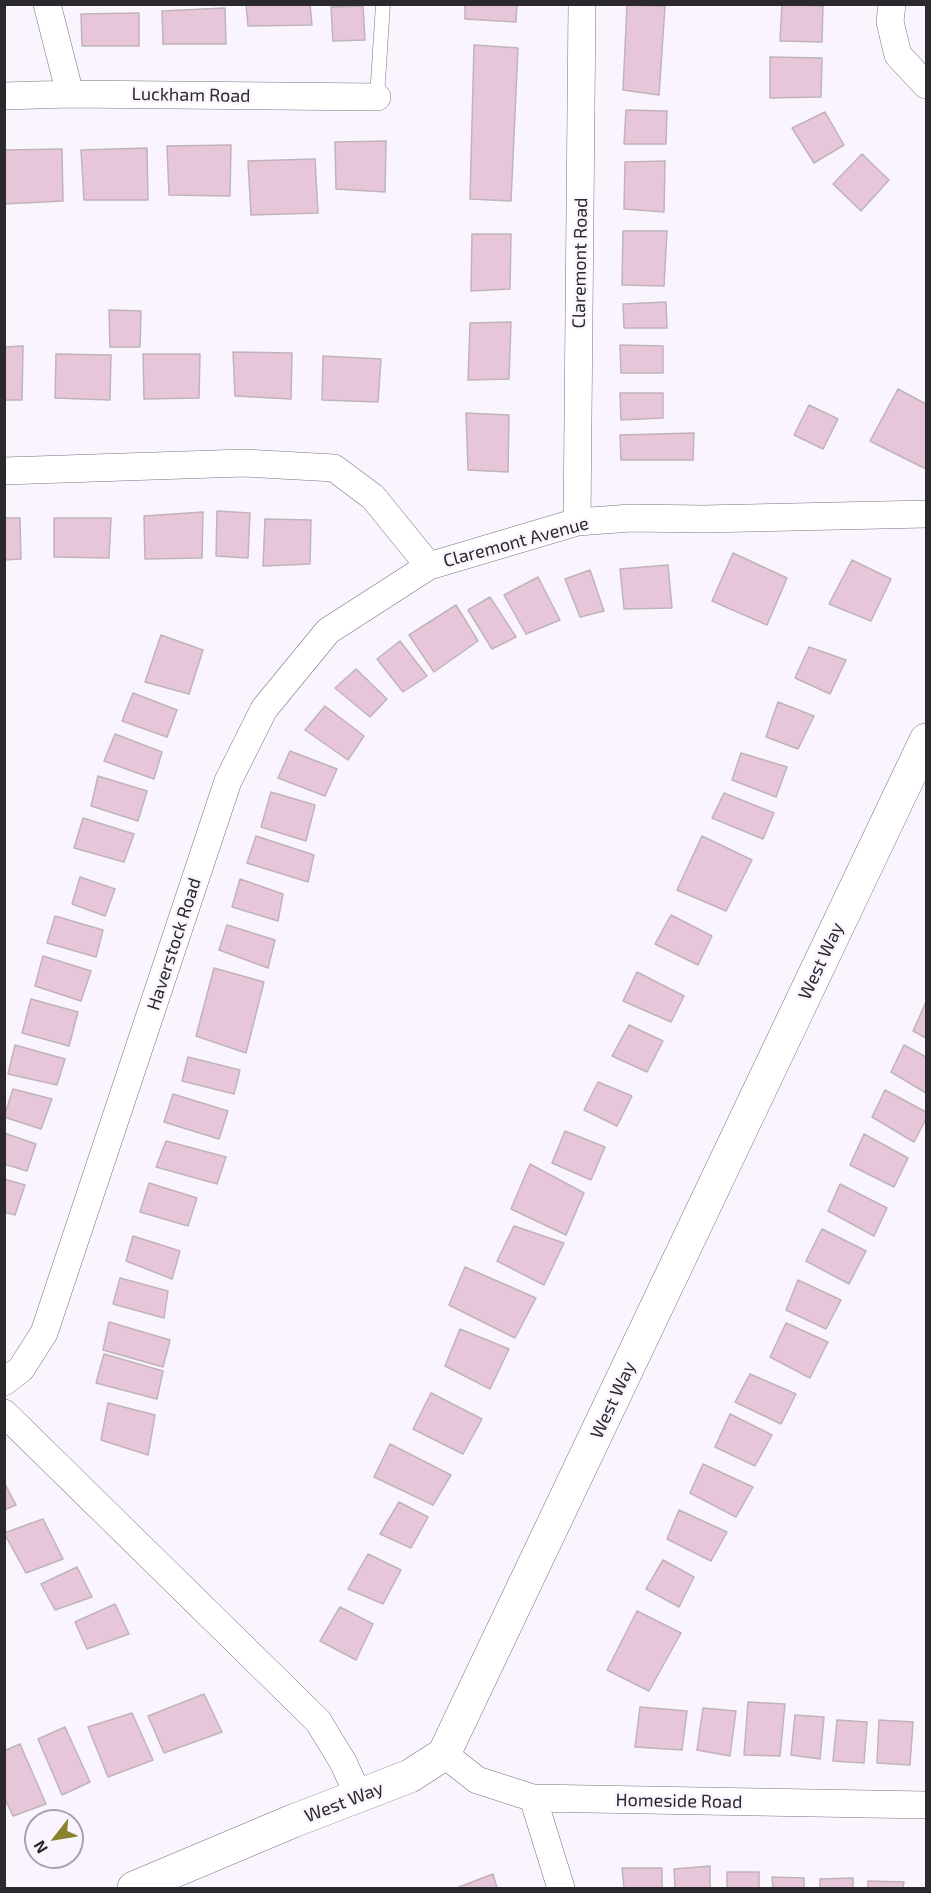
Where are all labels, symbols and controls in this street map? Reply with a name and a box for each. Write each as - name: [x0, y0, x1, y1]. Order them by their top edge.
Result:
- street label: Luckham Road: [131, 83, 251, 107]
- street label: Claremont Road: [568, 197, 592, 329]
- street label: Claremont Avenue: [441, 512, 591, 572]
- street label: Haverstock Road: [142, 875, 206, 1013]
- street label: West Way: [794, 919, 848, 1003]
- street label: West Way: [586, 1358, 640, 1442]
- street label: West Way: [302, 1777, 386, 1827]
- street label: Homeside Road: [615, 1789, 743, 1813]
- north arrow: [24, 1809, 84, 1869]
- text: N: [29, 1838, 51, 1857]

